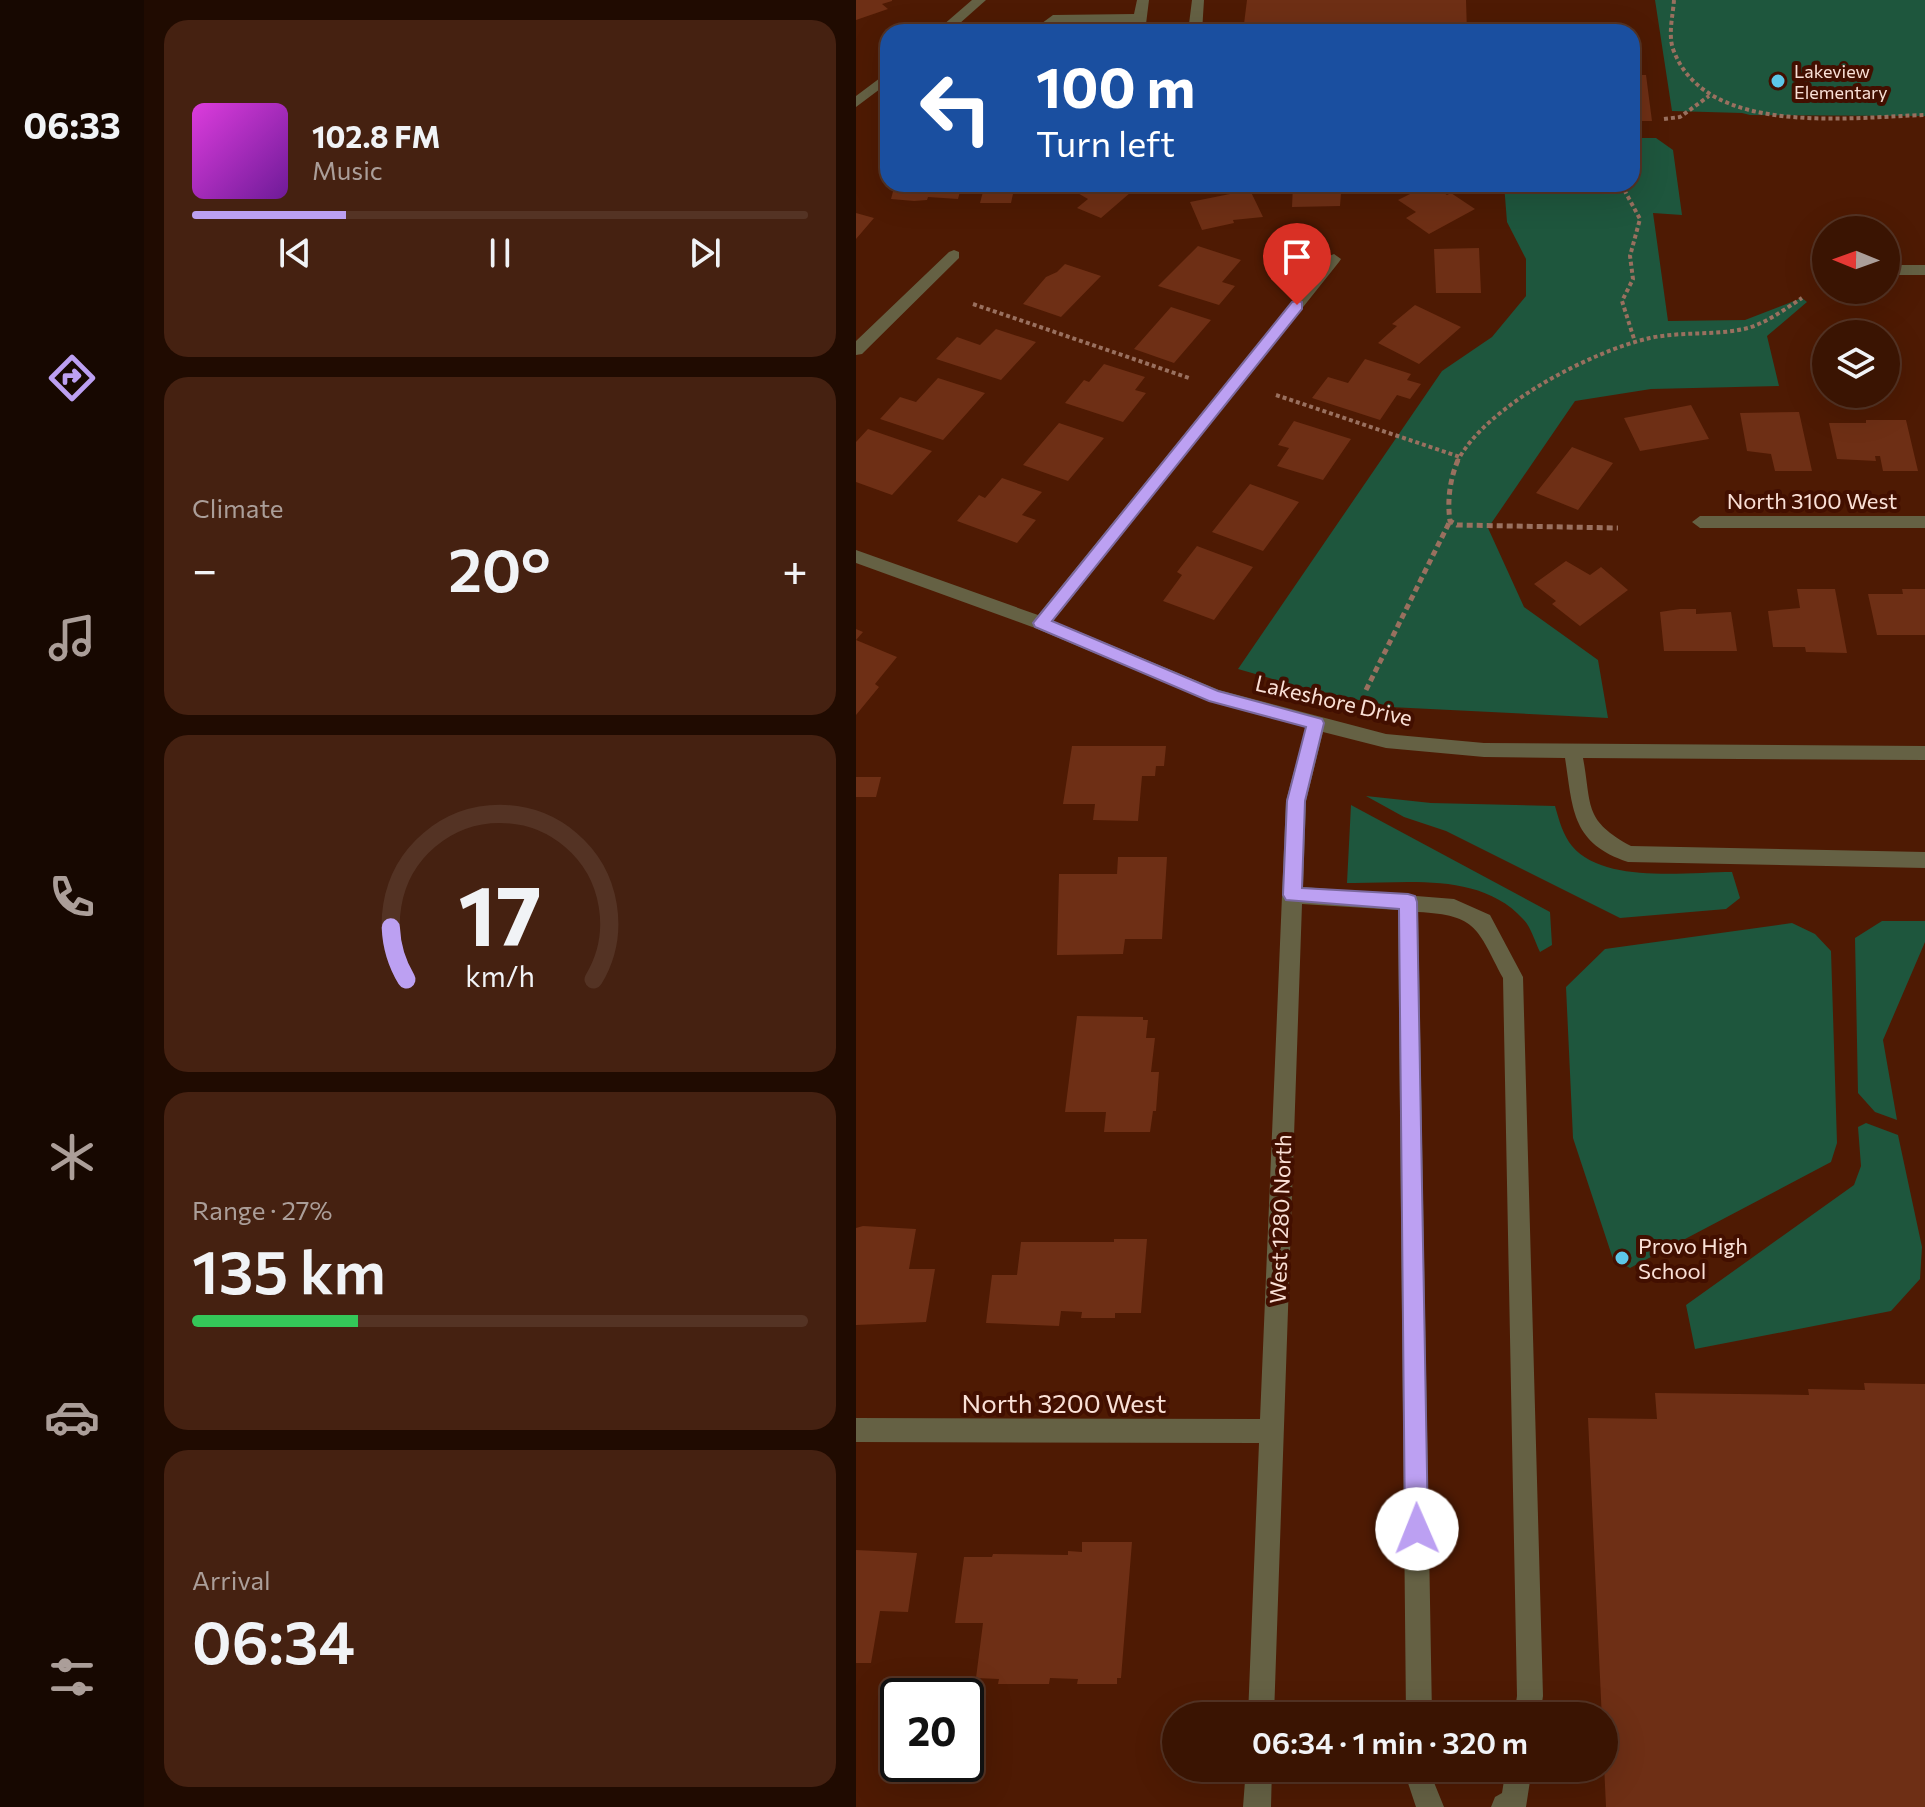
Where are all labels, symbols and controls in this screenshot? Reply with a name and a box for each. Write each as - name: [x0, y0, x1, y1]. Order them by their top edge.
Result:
- text: 100 m: [1036, 51, 1195, 120]
- icon: left: [904, 56, 1008, 160]
- place label: Lakeview Elementary: [1794, 60, 1888, 103]
- marker: Lakeview Elementary: [1769, 72, 1787, 90]
- text: 06:33: [23, 102, 121, 146]
- text: 102.8 FM: [312, 117, 440, 154]
- text: Turn left: [1036, 120, 1175, 164]
- text: Music: [312, 154, 383, 185]
- north arrow: [1812, 216, 1900, 304]
- map controls: [1812, 216, 1900, 408]
- pin: [1263, 223, 1331, 305]
- icon: previous: [273, 231, 317, 275]
- icon: pause: [478, 231, 522, 275]
- icon: next: [683, 231, 727, 275]
- icon: arrive: [1275, 235, 1319, 279]
- button: layers: [1812, 320, 1900, 408]
- icon: directions: [44, 350, 100, 406]
- street label: North 3100 West: [1727, 487, 1897, 514]
- text: Climate: [192, 492, 284, 523]
- text: 20°: [448, 531, 551, 604]
- text: −: [192, 541, 217, 595]
- text: +: [782, 541, 808, 595]
- icon: music: [44, 610, 100, 666]
- street label: Lakeshore Drive: [1253, 669, 1415, 731]
- text: 17: [458, 860, 542, 962]
- icon: phone: [44, 869, 100, 925]
- text: km/h: [465, 958, 535, 993]
- icon: climate: [44, 1129, 100, 1185]
- street label: West 1280 North: [1264, 1134, 1296, 1304]
- text: Range · 27%: [192, 1194, 332, 1225]
- place label: Provo High School: [1638, 1232, 1748, 1284]
- text: 135 km: [192, 1233, 386, 1306]
- marker: Provo High School: [1613, 1249, 1631, 1267]
- street label: North 3200 West: [962, 1387, 1166, 1418]
- icon: car: [44, 1389, 100, 1445]
- position arrow: [1375, 1487, 1459, 1571]
- text: Arrival: [192, 1564, 271, 1595]
- text: 06:34: [192, 1603, 355, 1676]
- icon: filters: [44, 1649, 100, 1705]
- speed limit sign: 20: [880, 1678, 984, 1782]
- text: 06:34 · 1 min · 320 m: [1252, 1723, 1528, 1760]

